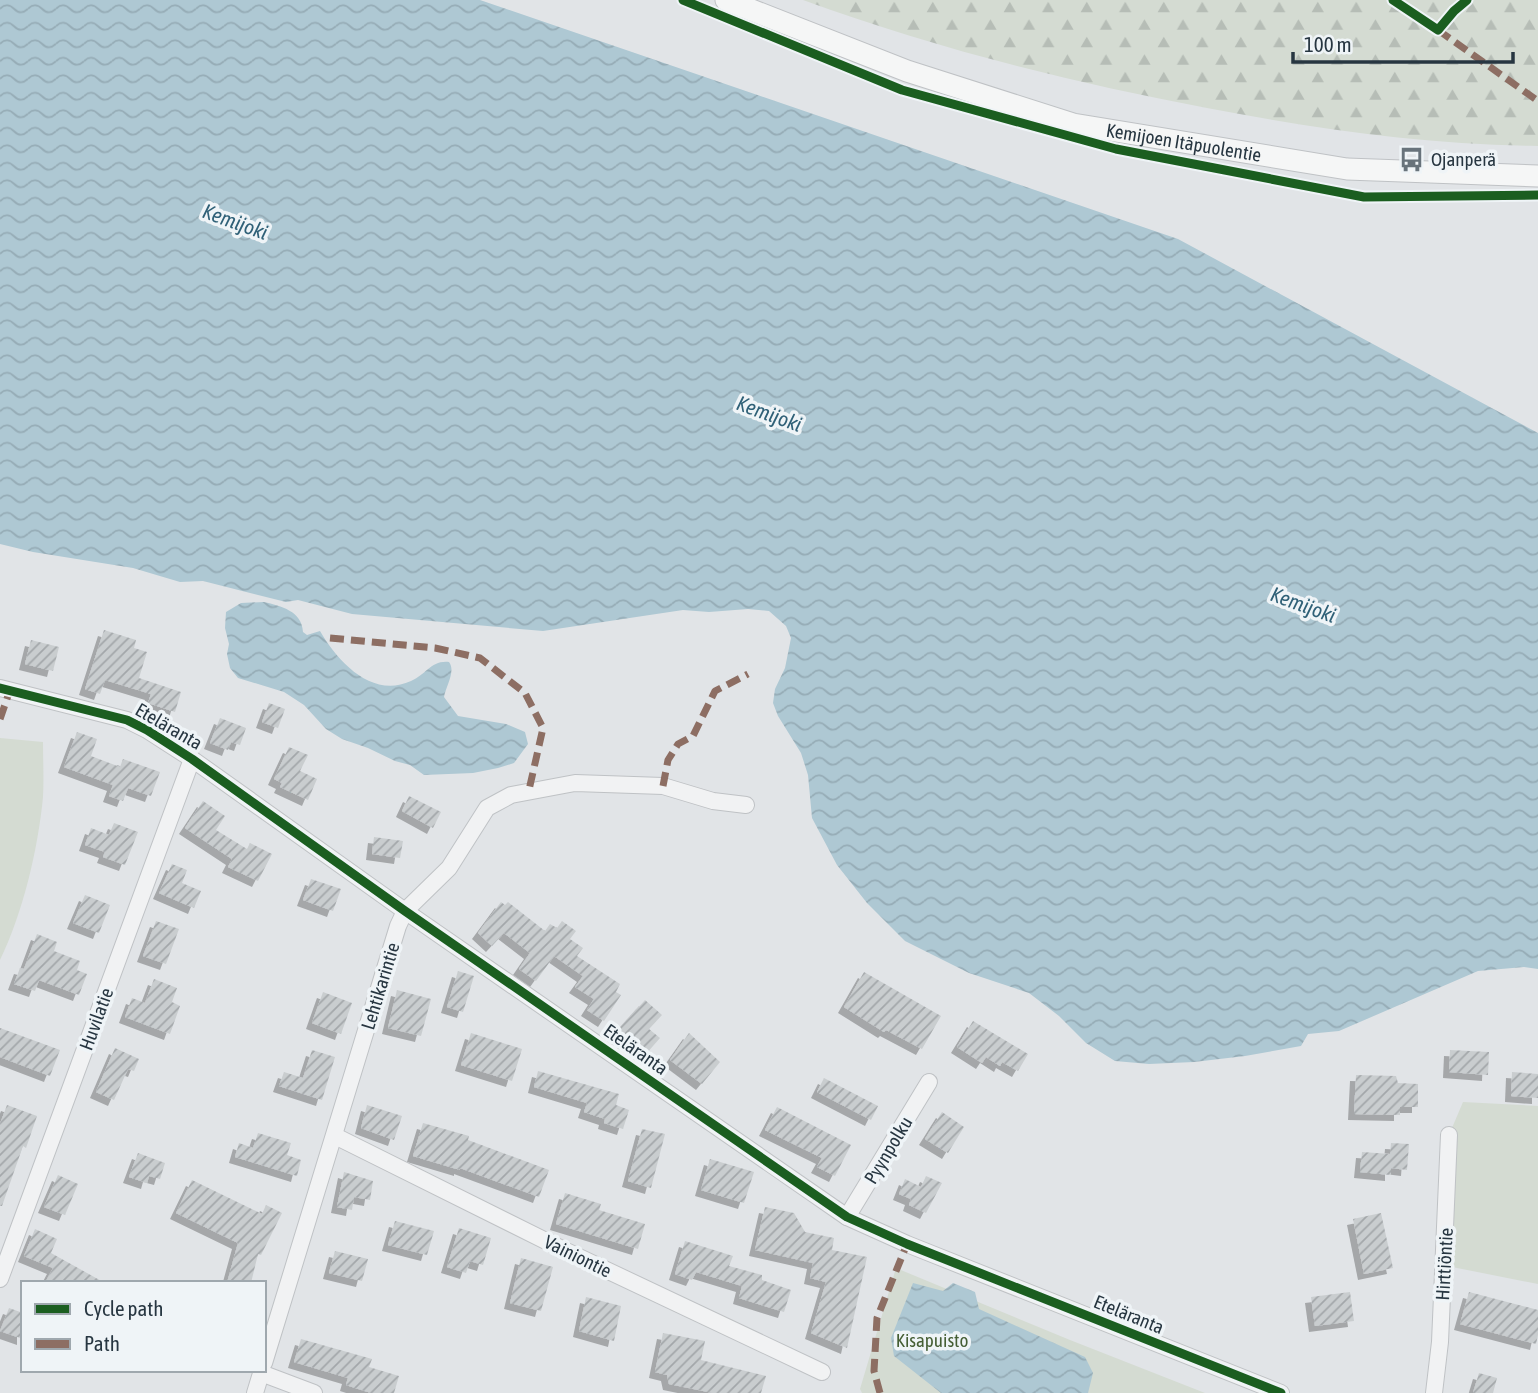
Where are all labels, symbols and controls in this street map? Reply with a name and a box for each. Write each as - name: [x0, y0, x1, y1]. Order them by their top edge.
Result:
- scale bar: [1293, 21, 1514, 65]
- text: 100 m: [1304, 32, 1352, 56]
- street label: Kemijoen Itäpuolentie: [1105, 119, 1263, 166]
- bus stop icon: Ojanperä: [1397, 145, 1425, 173]
- place label: Ojanperä: [1431, 148, 1496, 170]
- water label: Kemijoki: [200, 198, 271, 244]
- water label: Kemijoki: [734, 390, 805, 436]
- water label: Kemijoki: [1268, 581, 1339, 627]
- street label: Eteläranta: [132, 698, 206, 754]
- street label: Lehtikarintie: [356, 940, 404, 1032]
- street label: Huvilatie: [75, 985, 117, 1053]
- street label: Eteläranta: [600, 1019, 672, 1079]
- street label: Pyynpolku: [859, 1112, 917, 1188]
- street label: Hirttiöntie: [1431, 1227, 1457, 1301]
- street label: Vainiontie: [541, 1230, 615, 1282]
- legend: [21, 1281, 266, 1372]
- street label: Eteläranta: [1091, 1290, 1167, 1338]
- text: Cycle path: [84, 1296, 163, 1320]
- park label: Kisapuisto: [896, 1329, 968, 1351]
- text: Path: [84, 1331, 120, 1355]

